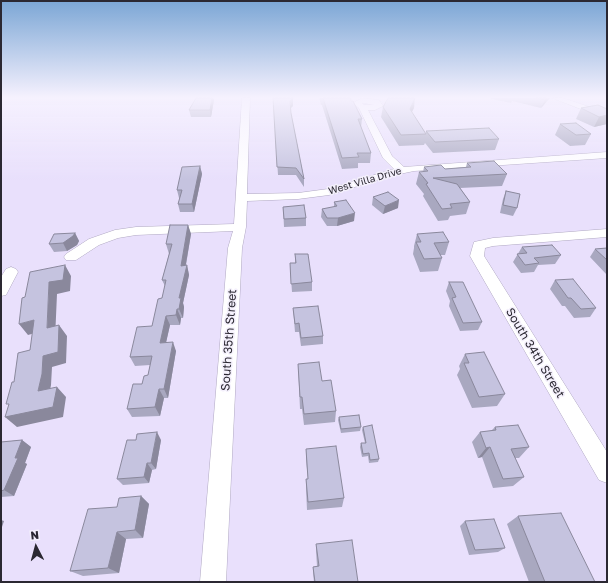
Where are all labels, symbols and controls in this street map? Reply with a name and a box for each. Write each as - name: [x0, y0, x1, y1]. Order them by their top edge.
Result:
- street label: West Villa Drive: [327, 165, 403, 197]
- street label: South 35th Street: [218, 289, 240, 391]
- street label: South 34th Street: [502, 305, 568, 401]
- north arrow: [16, 527, 56, 567]
- text: N: [30, 528, 40, 541]

